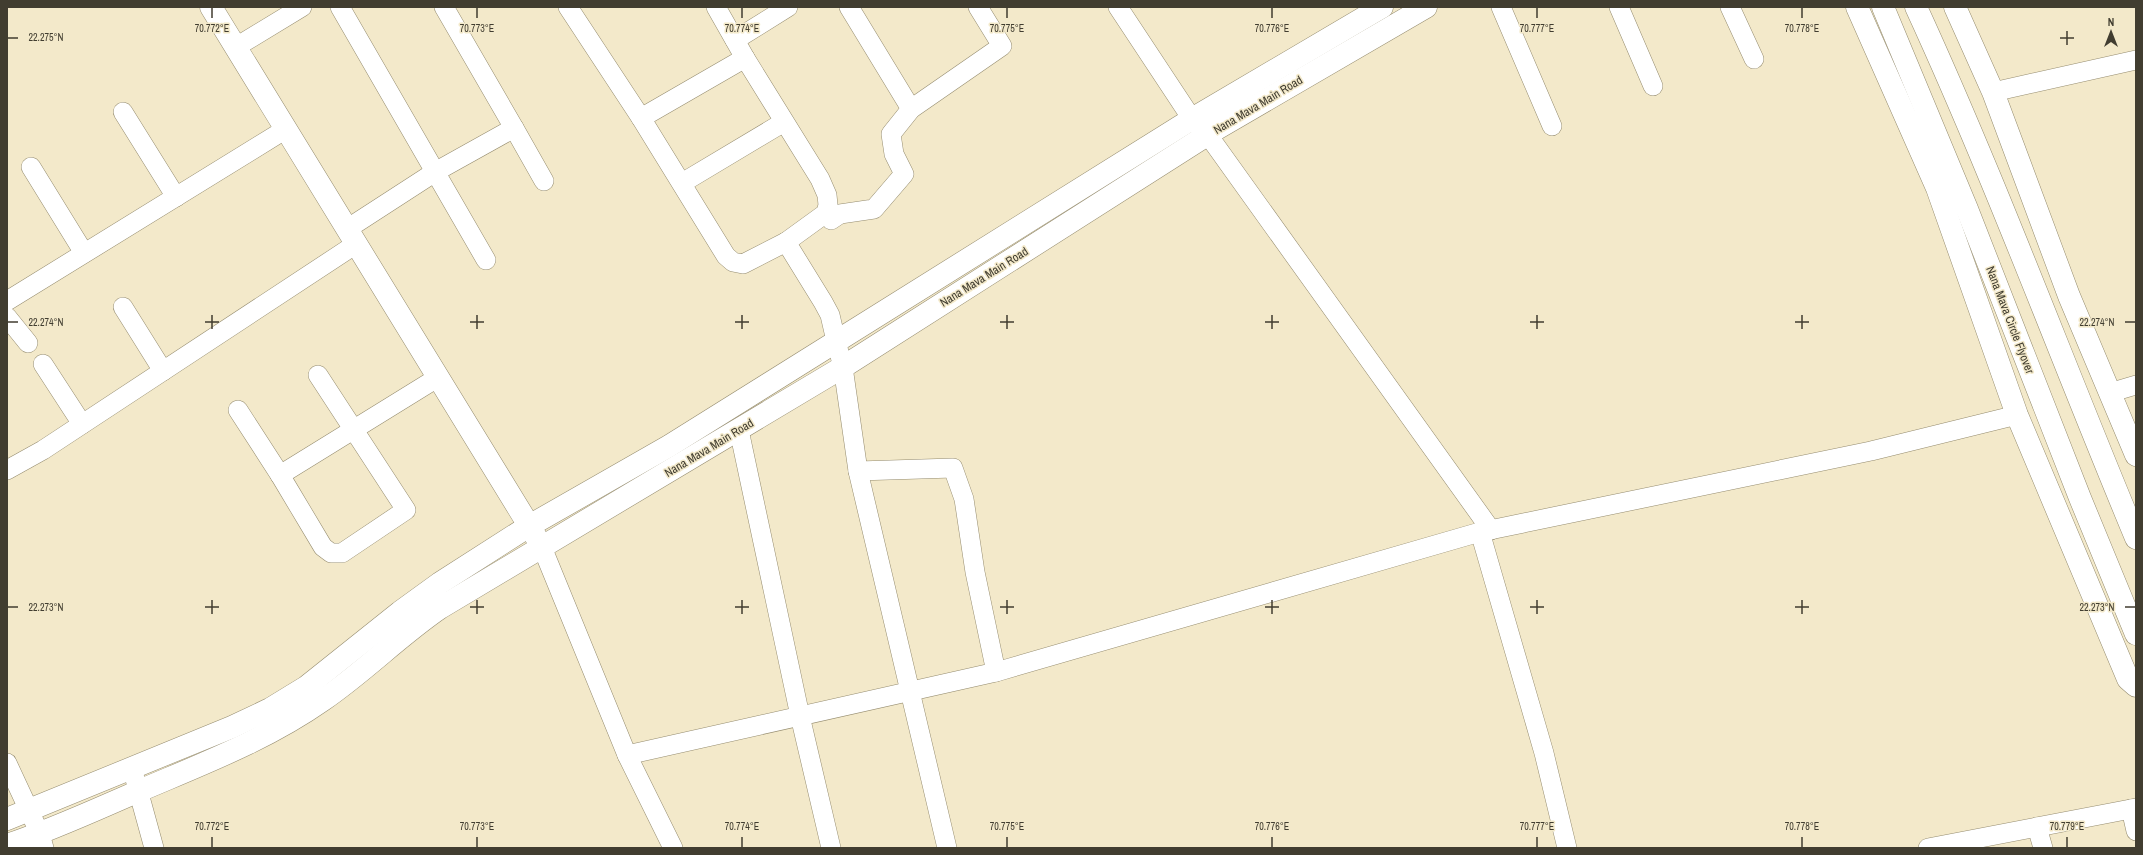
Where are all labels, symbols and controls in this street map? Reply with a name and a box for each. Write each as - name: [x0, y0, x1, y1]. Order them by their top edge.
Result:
- north arrow: [2091, 12, 2131, 52]
- text: N: [2108, 15, 2114, 29]
- text: 70.772°E: [195, 22, 229, 35]
- text: 70.773°E: [460, 22, 494, 35]
- text: 70.774°E: [725, 22, 759, 35]
- text: 70.775°E: [990, 22, 1024, 35]
- text: 70.776°E: [1255, 22, 1289, 35]
- text: 70.777°E: [1520, 22, 1554, 35]
- text: 70.778°E: [1785, 22, 1819, 35]
- text: 22.275°N: [29, 31, 64, 44]
- street label: Nana Mava Main Road: [1211, 72, 1305, 138]
- street label: Nana Mava Main Road: [937, 243, 1031, 311]
- street label: Nana Mava Circle Flyover: [1982, 264, 2038, 377]
- text: 22.274°N: [29, 316, 64, 329]
- text: 22.274°N: [2080, 316, 2115, 329]
- street label: Nana Mava Main Road: [662, 415, 756, 481]
- text: 22.273°N: [29, 601, 64, 614]
- text: 22.273°N: [2080, 601, 2115, 614]
- text: 70.772°E: [195, 820, 229, 833]
- text: 70.773°E: [460, 820, 494, 833]
- text: 70.774°E: [725, 820, 759, 833]
- text: 70.775°E: [990, 820, 1024, 833]
- text: 70.776°E: [1255, 820, 1289, 833]
- text: 70.777°E: [1520, 820, 1554, 833]
- text: 70.778°E: [1785, 820, 1819, 833]
- text: 70.779°E: [2050, 820, 2084, 833]

